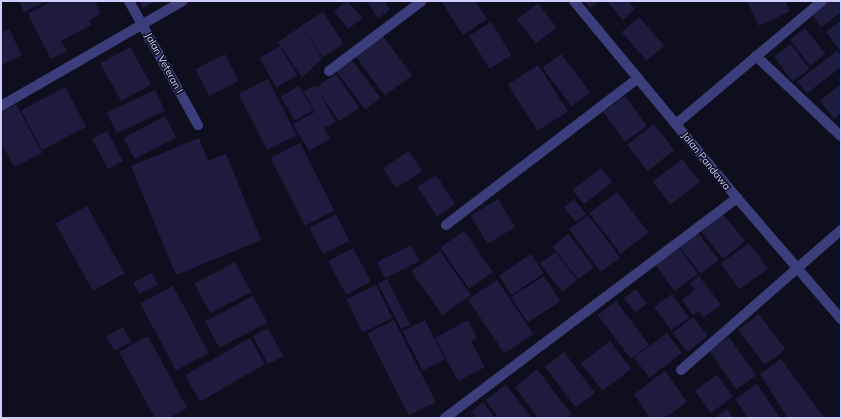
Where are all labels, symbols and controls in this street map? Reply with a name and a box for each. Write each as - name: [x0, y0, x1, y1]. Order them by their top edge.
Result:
- street label: Jalan Veteran I: [142, 31, 186, 95]
- street label: Jalan Pandawa: [679, 130, 733, 192]

